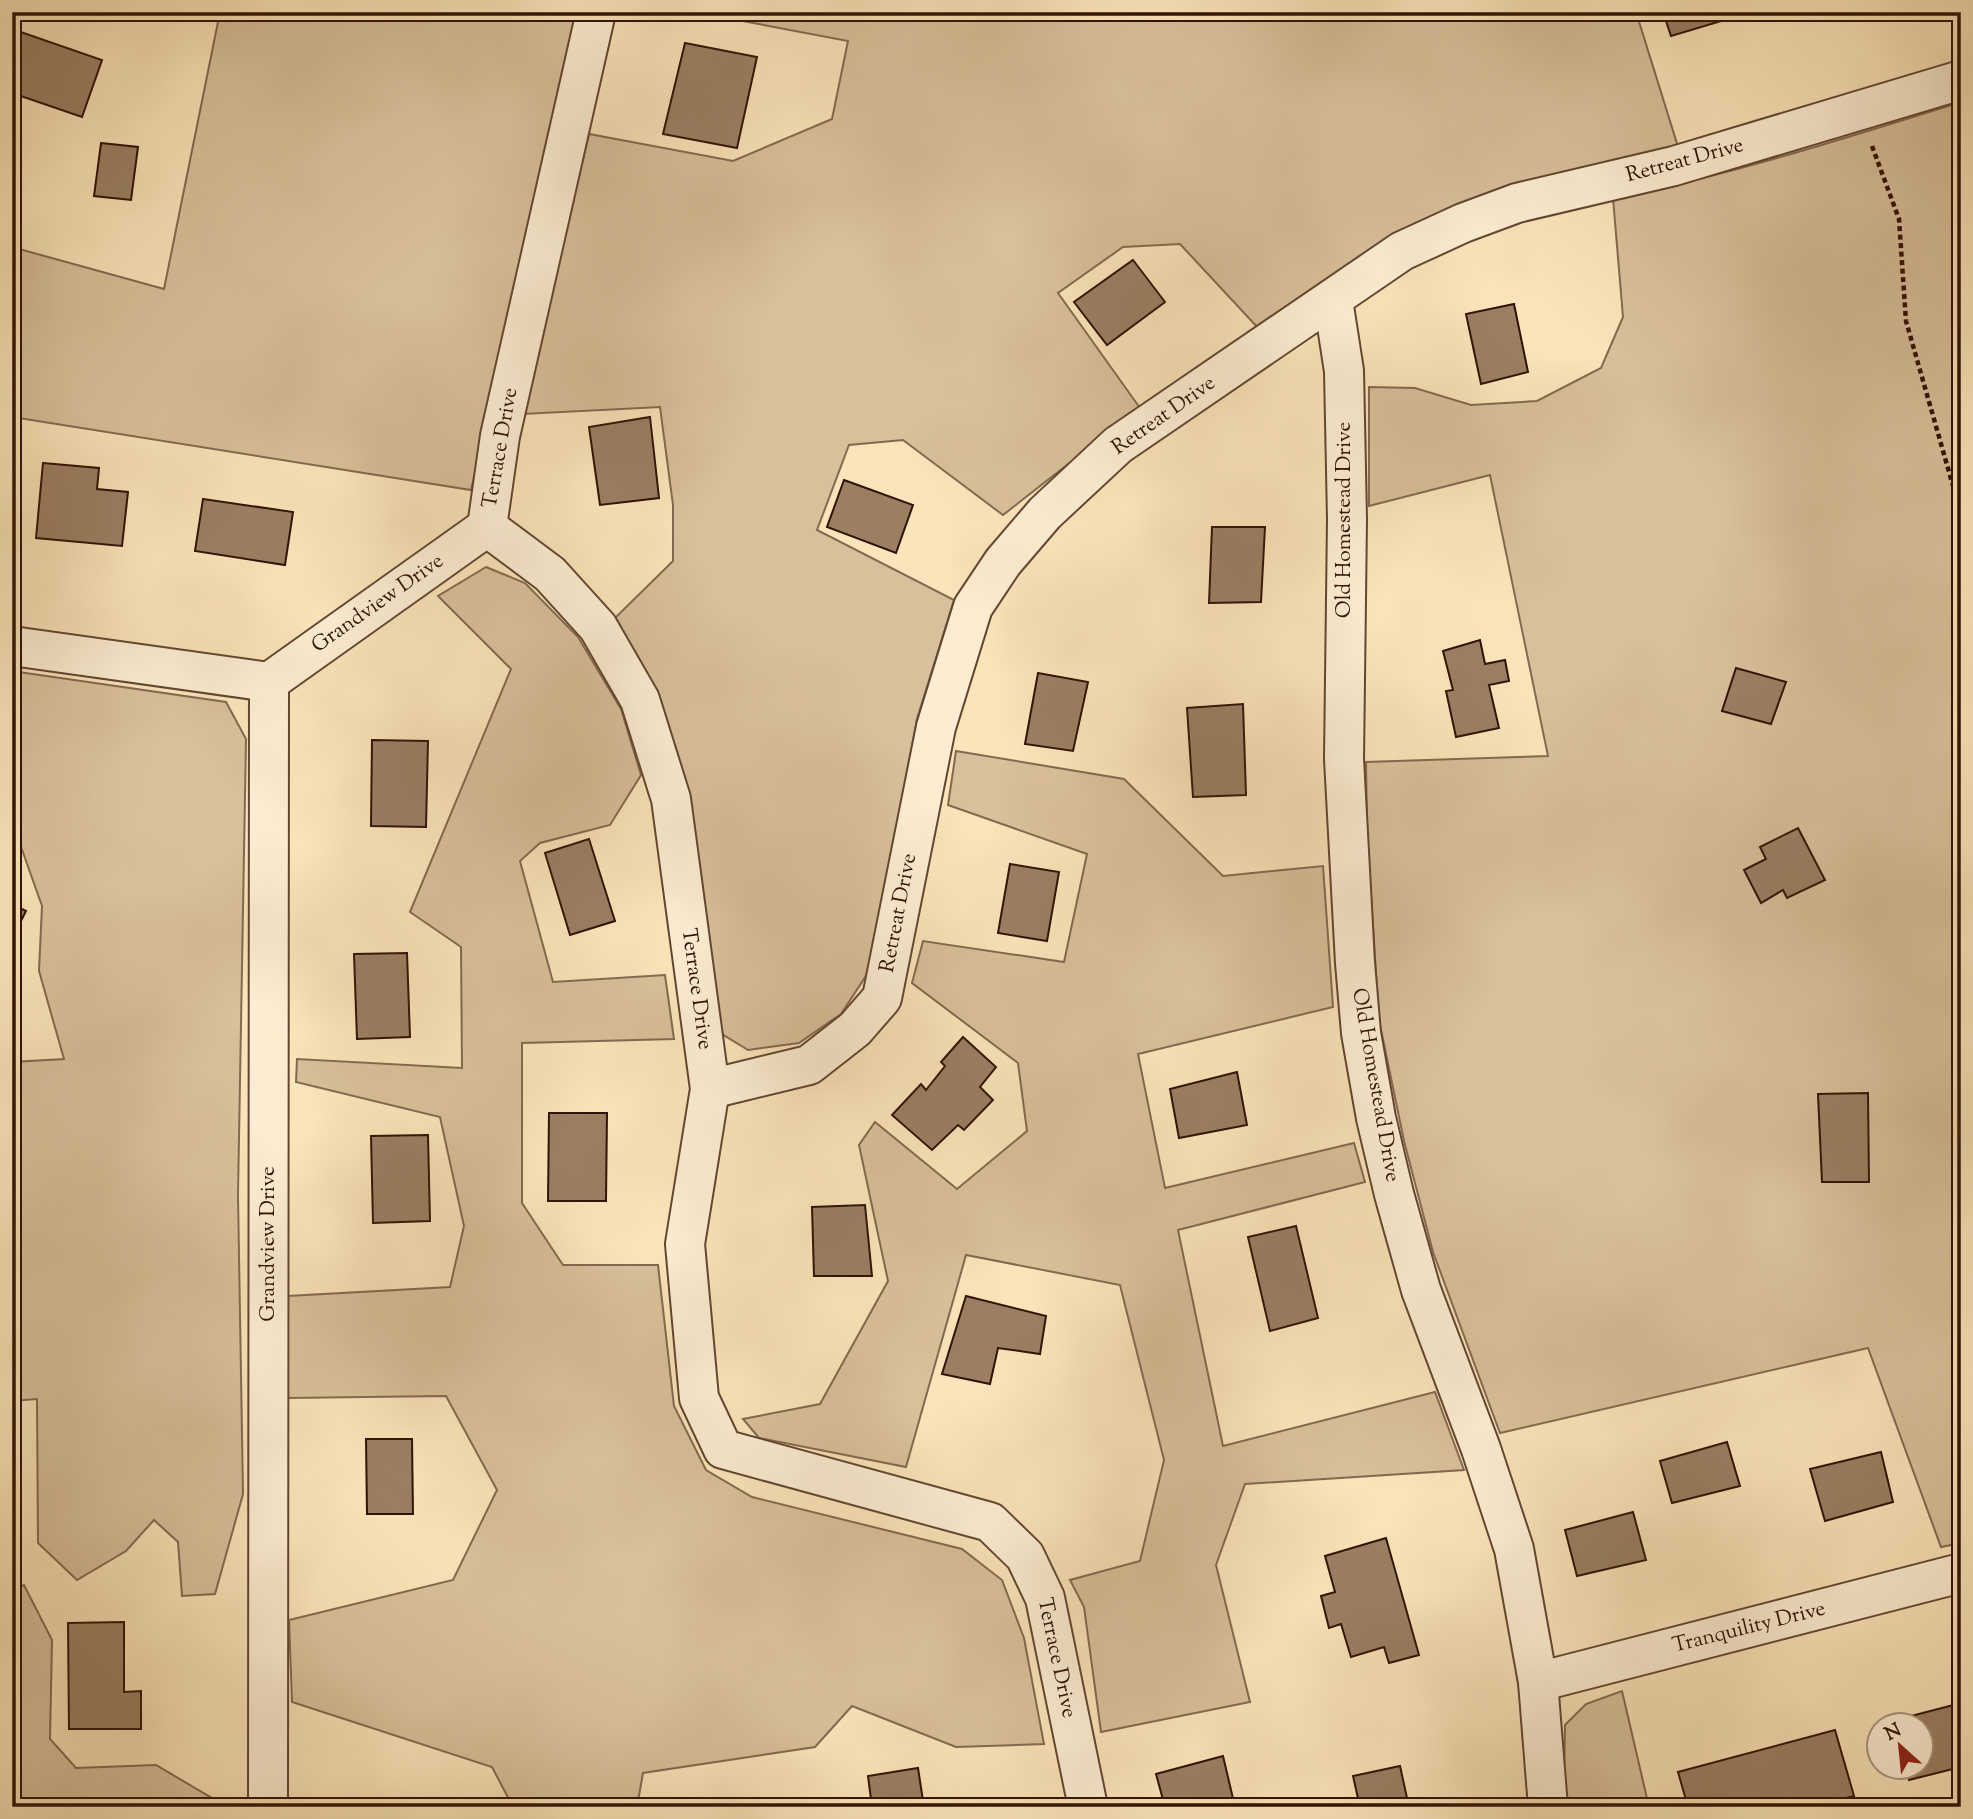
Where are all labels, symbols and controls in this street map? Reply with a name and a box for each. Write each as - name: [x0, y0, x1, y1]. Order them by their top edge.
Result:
- street label: Retreat Drive: [1623, 131, 1747, 191]
- street label: Retreat Drive: [1106, 369, 1222, 463]
- street label: Terrace Drive: [476, 385, 526, 511]
- street label: Old Homestead Drive: [1330, 422, 1360, 618]
- street label: Grandview Drive: [306, 547, 450, 661]
- street label: Retreat Drive: [873, 851, 925, 975]
- street label: Terrace Drive: [673, 926, 719, 1052]
- street label: Old Homestead Drive: [1343, 986, 1407, 1184]
- street label: Grandview Drive: [254, 1166, 284, 1322]
- street label: Terrace Drive: [1029, 1595, 1083, 1721]
- street label: Tranquility Drive: [1669, 1595, 1829, 1661]
- north arrow: [1864, 1710, 1934, 1780]
- text: N: [1881, 1718, 1906, 1749]

